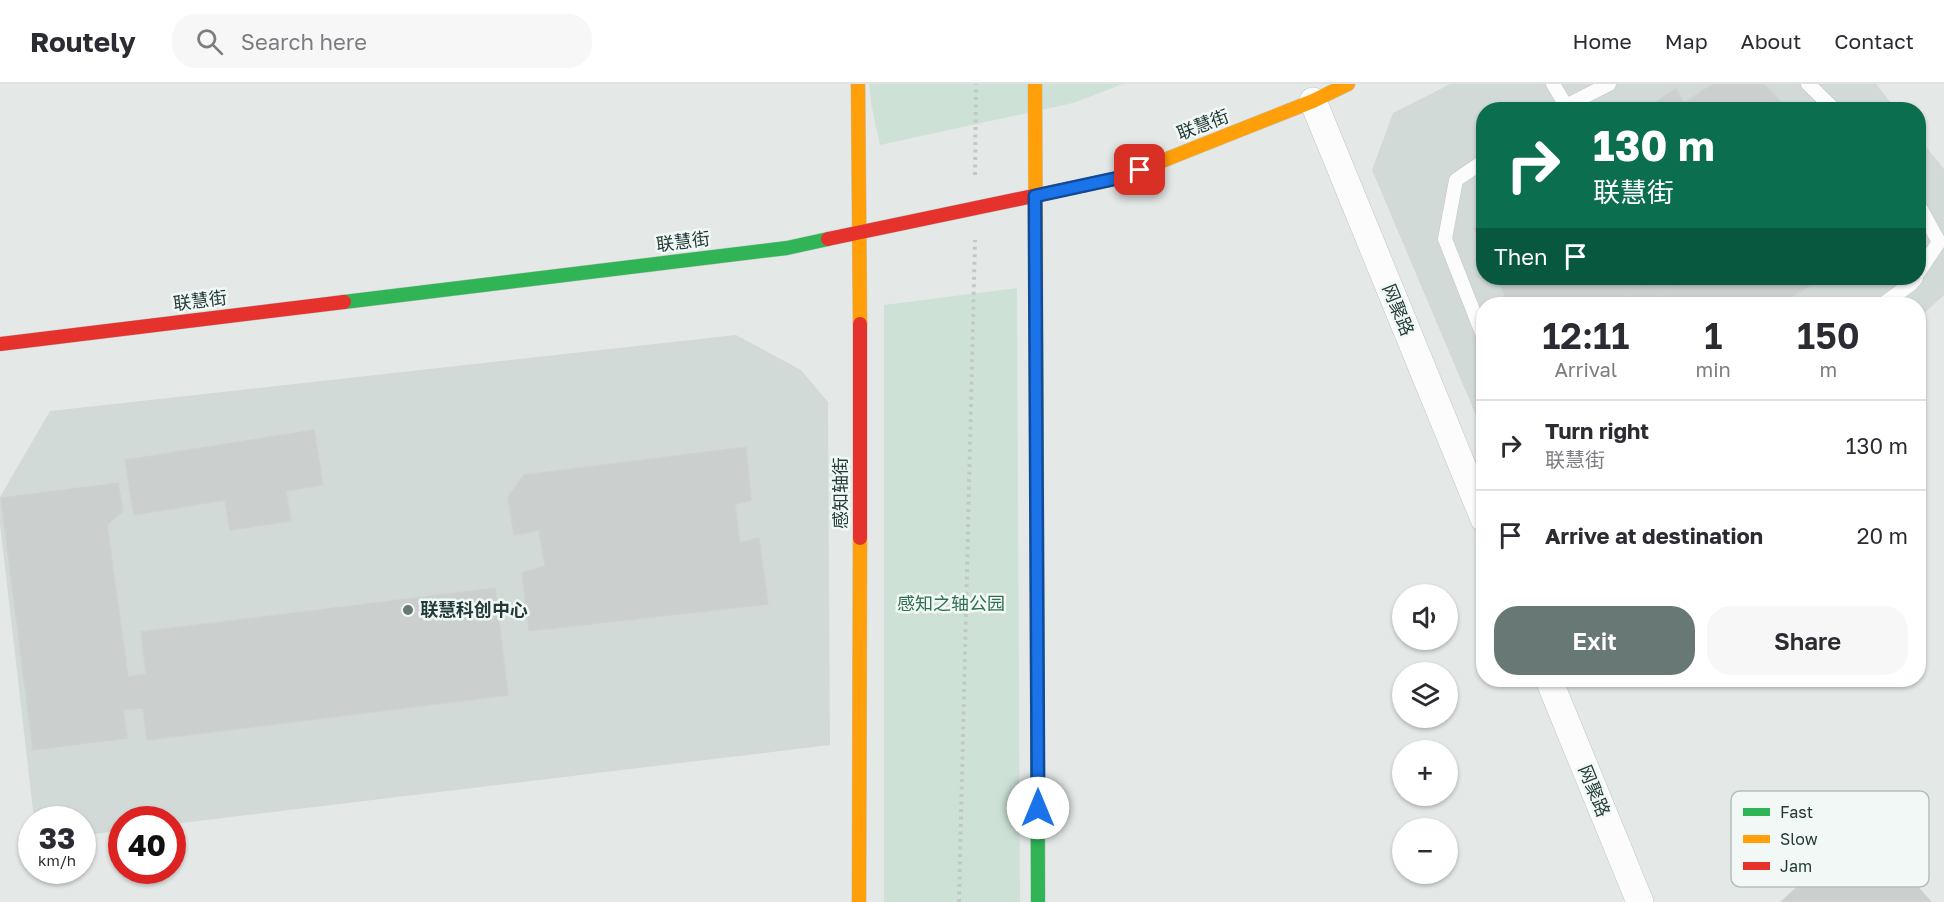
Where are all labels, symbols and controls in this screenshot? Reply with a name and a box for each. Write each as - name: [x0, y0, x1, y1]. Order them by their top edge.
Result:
- search box: [172, 14, 592, 68]
- text: Routely: [30, 25, 136, 58]
- icon: search: [193, 25, 226, 58]
- text: Search here: [241, 28, 367, 55]
- text: Home: [1572, 28, 1632, 54]
- text: Map: [1665, 28, 1708, 54]
- text: About: [1741, 28, 1801, 54]
- text: Contact: [1834, 28, 1914, 54]
- street label: 联慧街: [1173, 104, 1232, 144]
- text: 130 m: [1593, 120, 1715, 170]
- icon: right: [1494, 126, 1572, 204]
- pin: [1114, 144, 1165, 195]
- icon: arrive: [1123, 153, 1156, 186]
- text: 联慧街: [1593, 176, 1674, 208]
- street label: 联慧街: [655, 227, 711, 255]
- icon: arrive: [1559, 240, 1592, 273]
- text: Then: [1494, 243, 1547, 270]
- street label: 网聚路: [1379, 280, 1419, 339]
- street label: 联慧街: [172, 286, 228, 314]
- text: 12:11: [1542, 314, 1629, 357]
- text: 1: [1704, 314, 1722, 357]
- text: 150: [1797, 314, 1860, 357]
- text: Arrival: [1554, 357, 1617, 381]
- text: min: [1696, 357, 1731, 381]
- text: m: [1820, 357, 1837, 381]
- text: Turn right: [1545, 417, 1649, 444]
- icon: right: [1494, 429, 1527, 462]
- text: 130 m: [1846, 432, 1908, 459]
- text: 联慧街: [1545, 447, 1605, 471]
- street label: 感知轴街: [829, 457, 851, 529]
- icon: arrive: [1494, 519, 1527, 552]
- text: Arrive at destination: [1545, 522, 1763, 549]
- text: 20 m: [1857, 522, 1908, 549]
- map controls: [1392, 584, 1458, 884]
- button: sound: [1392, 584, 1458, 650]
- park label: 感知之轴公园: [897, 592, 1005, 614]
- place label: 联慧科创中心: [420, 598, 528, 620]
- marker: 联慧科创中心: [401, 603, 415, 617]
- button: Exit: [1494, 606, 1695, 675]
- button: Share: [1707, 606, 1908, 675]
- button: layers: [1392, 662, 1458, 728]
- button: +: [1392, 740, 1458, 806]
- street label: 网聚路: [1575, 761, 1615, 820]
- position arrow: [1006, 776, 1070, 840]
- legend: [1731, 791, 1929, 887]
- text: Fast: [1780, 802, 1813, 822]
- speed limit sign: 40: [108, 806, 186, 884]
- button: −: [1392, 818, 1458, 884]
- text: 33: [39, 820, 75, 856]
- text: Slow: [1780, 829, 1818, 849]
- text: km/h: [38, 851, 76, 869]
- text: Jam: [1780, 856, 1812, 876]

